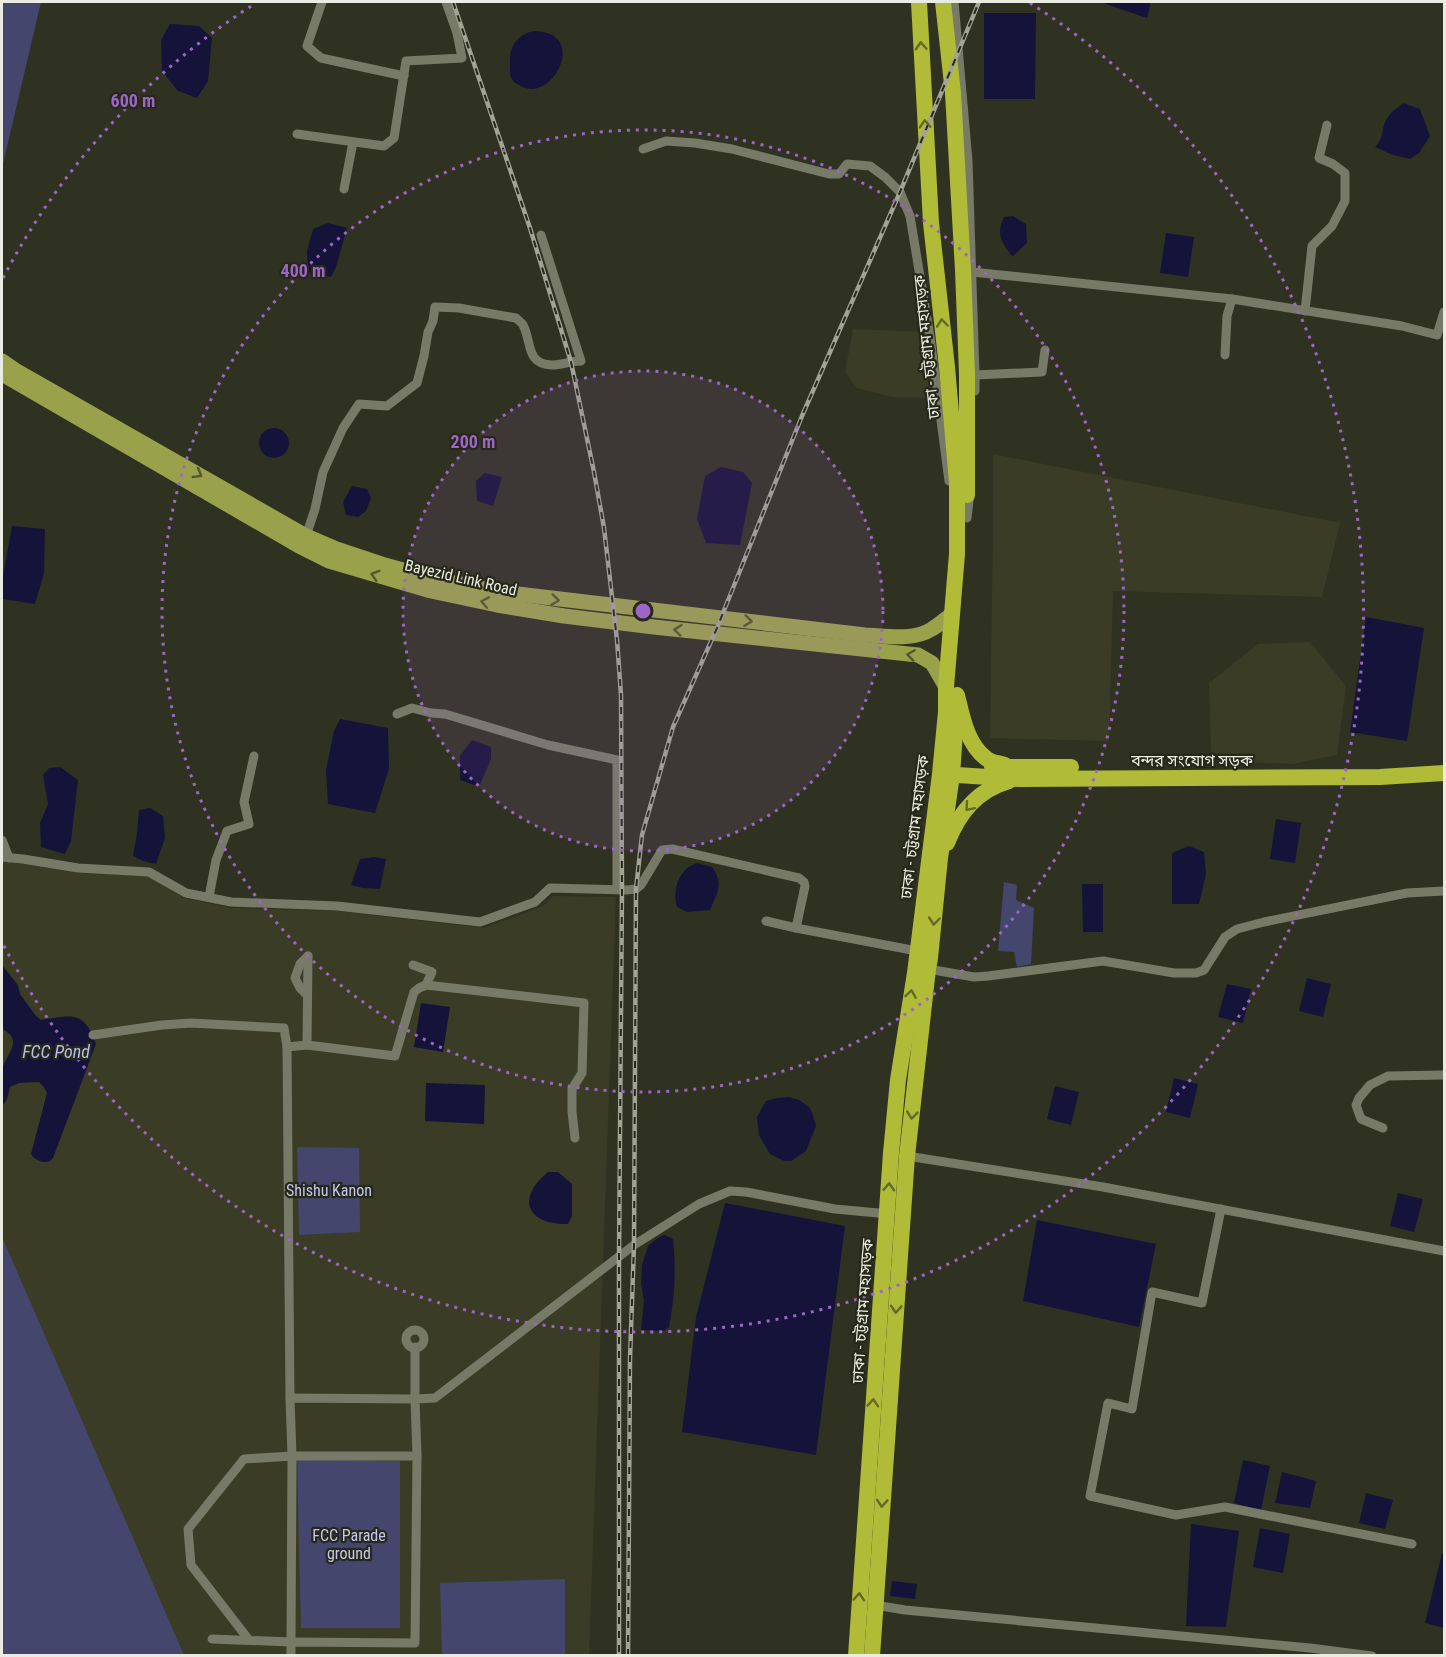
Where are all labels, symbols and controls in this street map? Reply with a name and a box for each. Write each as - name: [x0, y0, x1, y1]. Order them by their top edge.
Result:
- one-way arrow: [915, 41, 928, 50]
- text: 600 m: [111, 90, 155, 111]
- one-way arrow: [919, 119, 932, 128]
- text: 400 m: [281, 260, 325, 281]
- street label: ঢাকা - চট্টগ্রাম মহাসড়ক: [909, 273, 944, 421]
- one-way arrow: [936, 319, 948, 328]
- text: 200 m: [451, 431, 495, 452]
- one-way arrow: [192, 467, 202, 478]
- street label: Bayezid Link Road: [403, 555, 519, 600]
- one-way arrow: [371, 570, 381, 582]
- one-way arrow: [550, 593, 559, 605]
- one-way arrow: [480, 596, 490, 609]
- centre of rings: [633, 601, 653, 621]
- one-way arrow: [744, 615, 753, 627]
- one-way arrow: [673, 624, 683, 637]
- one-way arrow: [907, 649, 916, 662]
- street label: বন্দর সংযোগ সড়ক: [1130, 751, 1254, 770]
- street label: ঢাকা - চট্টগ্রাম মহাসড়ক: [896, 753, 933, 901]
- one-way arrow: [965, 800, 976, 810]
- one-way arrow: [928, 916, 941, 925]
- one-way arrow: [905, 989, 917, 998]
- water label: FCC Pond: [22, 1041, 90, 1062]
- one-way arrow: [906, 1110, 919, 1119]
- park label: Shishu Kanon: [286, 1181, 372, 1200]
- one-way arrow: [882, 1183, 895, 1192]
- street label: ঢাকা - চট্টগ্রাম মহাসড়ক: [848, 1237, 877, 1385]
- one-way arrow: [890, 1304, 903, 1313]
- one-way arrow: [866, 1398, 879, 1407]
- one-way arrow: [876, 1499, 889, 1508]
- park label: FCC Parade ground: [312, 1526, 386, 1563]
- one-way arrow: [853, 1593, 866, 1602]

